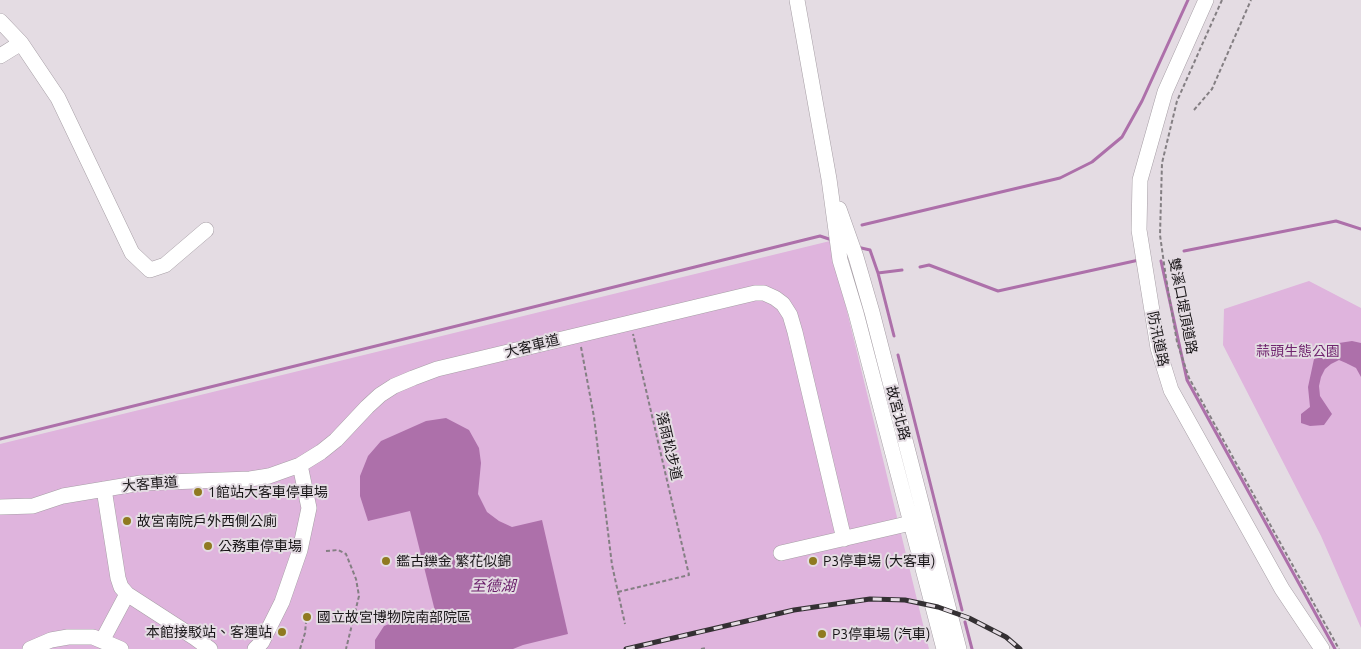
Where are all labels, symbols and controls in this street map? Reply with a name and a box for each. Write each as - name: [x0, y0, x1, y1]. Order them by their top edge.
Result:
- street label: 雙溪口堤頂道路: [1165, 256, 1201, 356]
- street label: 防汛道路: [1144, 310, 1172, 368]
- street label: 大客車道: [503, 331, 561, 361]
- park label: 蒜頭生態公園: [1256, 343, 1340, 359]
- street label: 故宮北路: [883, 384, 913, 442]
- street label: 落雨松步道: [653, 410, 685, 482]
- street label: 大客車道: [121, 473, 179, 495]
- place label: 1館站大客車停車場: [208, 484, 328, 500]
- marker: 1館站大客車停車場: [192, 486, 204, 498]
- place label: 故宮南院戶外西側公廁: [137, 513, 277, 529]
- marker: 故宮南院戶外西側公廁: [121, 515, 133, 527]
- place label: 公務車停車場: [218, 538, 302, 554]
- marker: 公務車停車場: [202, 540, 214, 552]
- place label: 鑑古鑠金 繁花似錦: [396, 553, 511, 569]
- place label: P3停車場 (大客車): [823, 553, 935, 569]
- marker: 鑑古鑠金 繁花似錦: [380, 555, 392, 567]
- marker: P3停車場 (大客車): [807, 555, 819, 567]
- water label: 至德湖: [471, 577, 515, 595]
- place label: 國立故宮博物院南部院區: [317, 609, 471, 625]
- marker: 國立故宮博物院南部院區: [301, 611, 313, 623]
- place label: 本館接駁站、客運站: [146, 624, 272, 640]
- marker: 本館接駁站、客運站: [276, 626, 288, 638]
- place label: P3停車場 (汽車): [832, 626, 930, 642]
- marker: P3停車場 (汽車): [816, 628, 828, 640]

